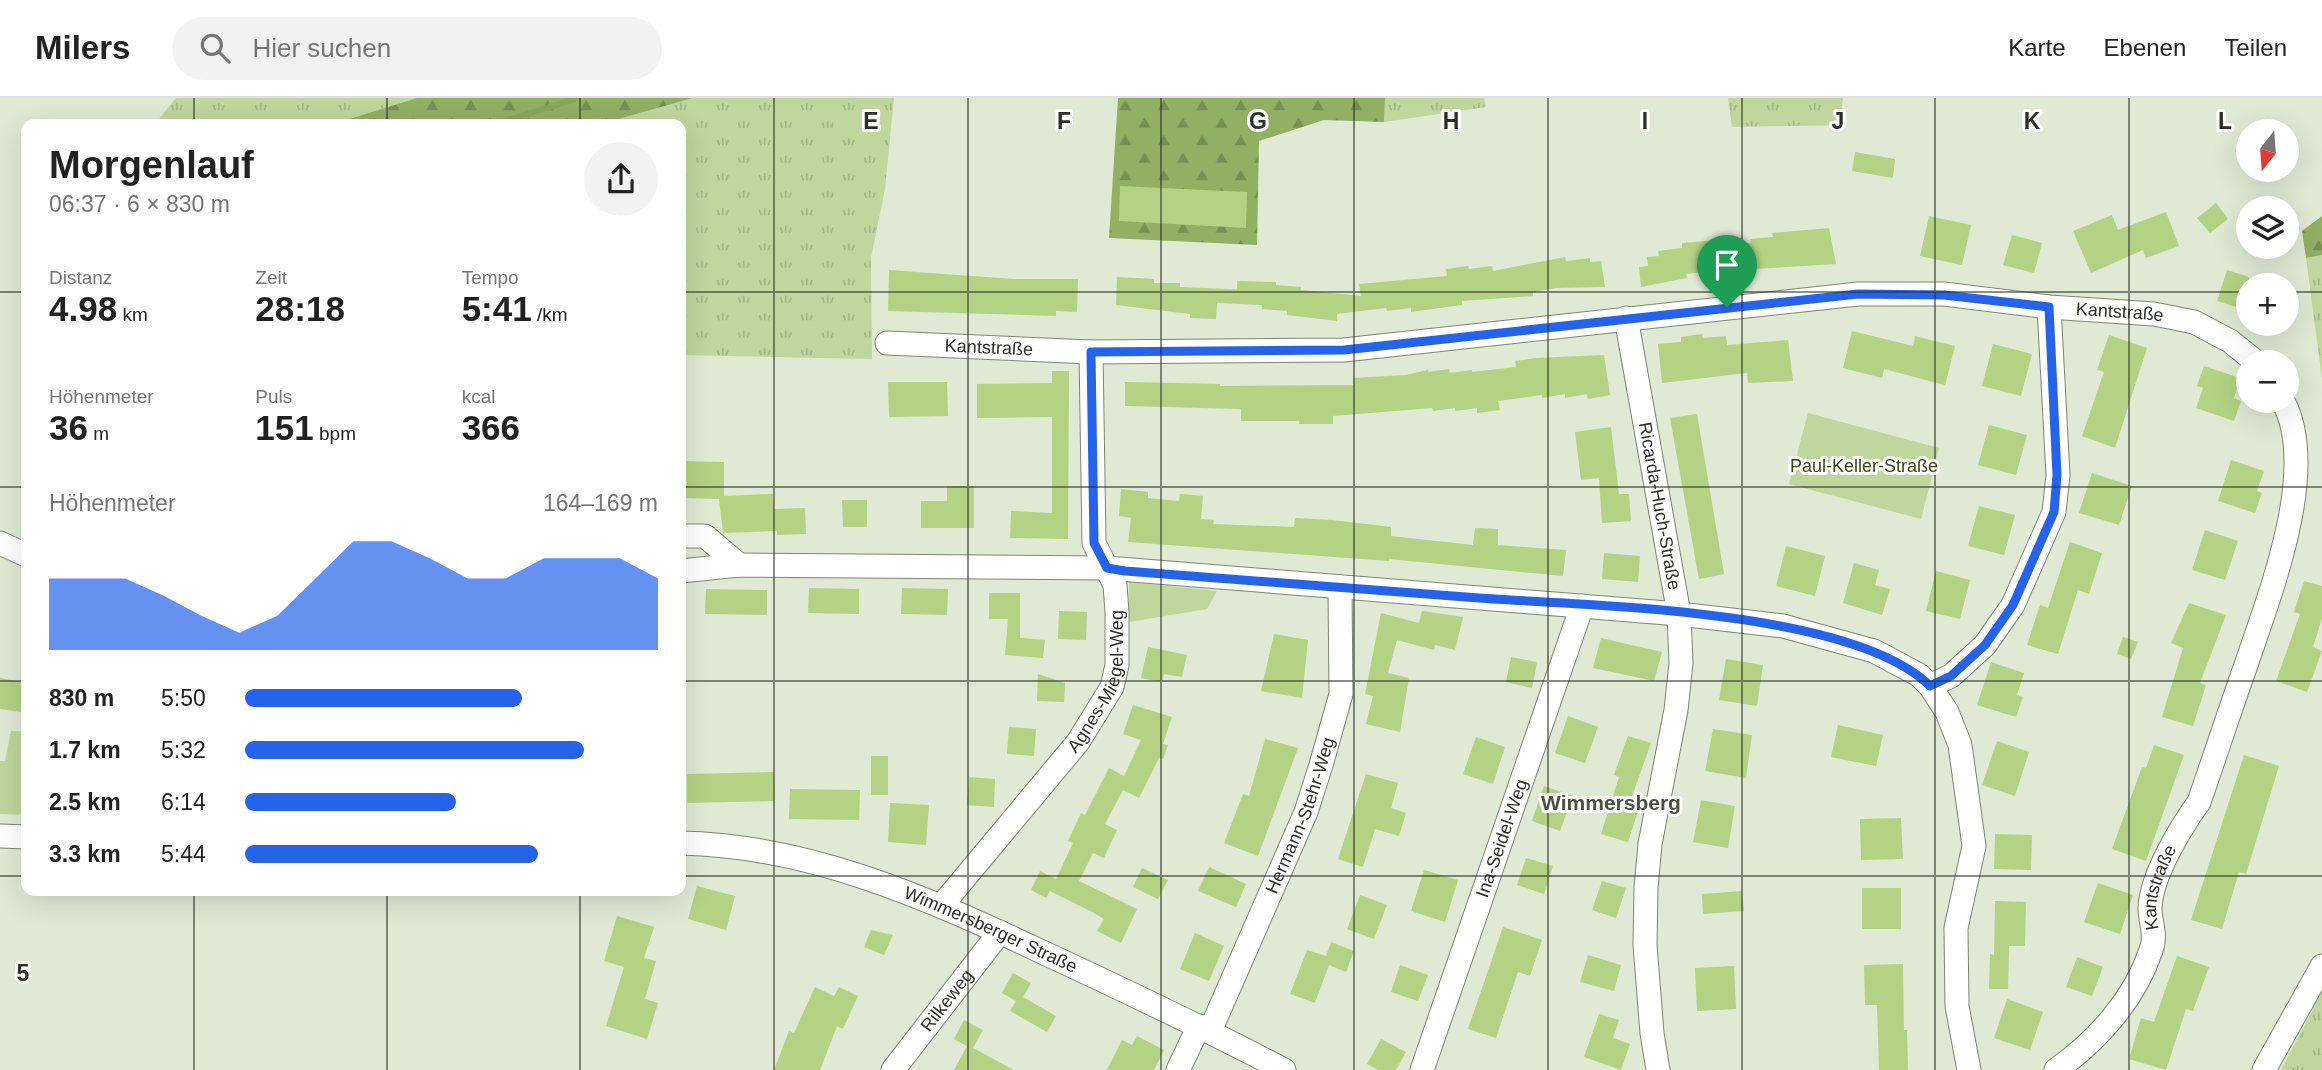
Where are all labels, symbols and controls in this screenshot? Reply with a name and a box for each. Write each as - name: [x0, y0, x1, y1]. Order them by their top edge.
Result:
- search box: [172, 17, 662, 80]
- text: Milers: [35, 29, 130, 66]
- icon: search: [196, 29, 234, 67]
- text: Hier suchen: [252, 33, 391, 63]
- text: Karte: [2008, 34, 2066, 61]
- text: Ebenen: [2104, 34, 2186, 61]
- text: Teilen: [2224, 34, 2287, 61]
- text: E: [863, 108, 879, 134]
- text: F: [1057, 108, 1071, 134]
- text: G: [1249, 108, 1267, 134]
- text: H: [1443, 108, 1459, 134]
- text: I: [1642, 108, 1648, 134]
- text: J: [1832, 108, 1844, 134]
- text: K: [2024, 108, 2041, 134]
- text: L: [2218, 108, 2232, 134]
- north arrow: [2236, 119, 2300, 182]
- map controls: [2236, 119, 2299, 413]
- button: share: [584, 142, 658, 216]
- text: Morgenlauf: [49, 144, 254, 186]
- text: 06:37 · 6 × 830 m: [49, 191, 230, 217]
- button: layers: [2236, 196, 2299, 259]
- pin: [1697, 235, 1757, 307]
- icon: arrive: [1708, 246, 1746, 284]
- text: Distanz: [49, 267, 112, 288]
- text: Zeit: [255, 267, 287, 288]
- text: Tempo: [462, 267, 519, 288]
- button: +: [2236, 273, 2299, 336]
- text: 4.98: [49, 289, 117, 328]
- text: 28:18: [255, 289, 345, 328]
- text: 5:41: [462, 289, 532, 328]
- street label: Kantstraße: [2075, 299, 2166, 326]
- text: km: [117, 304, 148, 325]
- text: /km: [532, 304, 568, 325]
- street label: Kantstraße: [944, 336, 1033, 359]
- button: −: [2236, 350, 2299, 413]
- text: Höhenmeter: [49, 386, 154, 407]
- text: Puls: [255, 386, 292, 407]
- text: kcal: [462, 386, 495, 407]
- text: 36: [49, 408, 88, 447]
- text: 151: [255, 408, 314, 447]
- text: 366: [462, 408, 520, 447]
- street label: Ricarda-Huch-Straße: [1635, 421, 1685, 592]
- text: m: [88, 423, 109, 444]
- text: bpm: [314, 423, 356, 444]
- park label: Paul-Keller-Straße: [1790, 456, 1938, 476]
- text: Höhenmeter: [49, 490, 176, 516]
- text: 164–169 m: [543, 490, 658, 516]
- street label: Agnes-Miegel-Weg: [1063, 610, 1127, 757]
- text: 830 m: [49, 685, 114, 711]
- text: 5:50: [161, 685, 206, 711]
- street label: Hermann-Stehr-Weg: [1261, 735, 1338, 897]
- text: 1.7 km: [49, 737, 121, 763]
- text: 5:32: [161, 737, 206, 763]
- street label: Ina-Seidel-Weg: [1472, 777, 1532, 900]
- text: 2.5 km: [49, 789, 121, 815]
- text: 6:14: [161, 789, 206, 815]
- district label: Wimmersberg: [1541, 791, 1681, 814]
- text: 3.3 km: [49, 841, 121, 867]
- text: 5:44: [161, 841, 206, 867]
- street label: Kantstraße: [2140, 841, 2180, 932]
- street label: Wimmersberger Straße: [901, 883, 1080, 977]
- text: 5: [17, 960, 30, 986]
- street label: Rilkeweg: [917, 965, 977, 1035]

